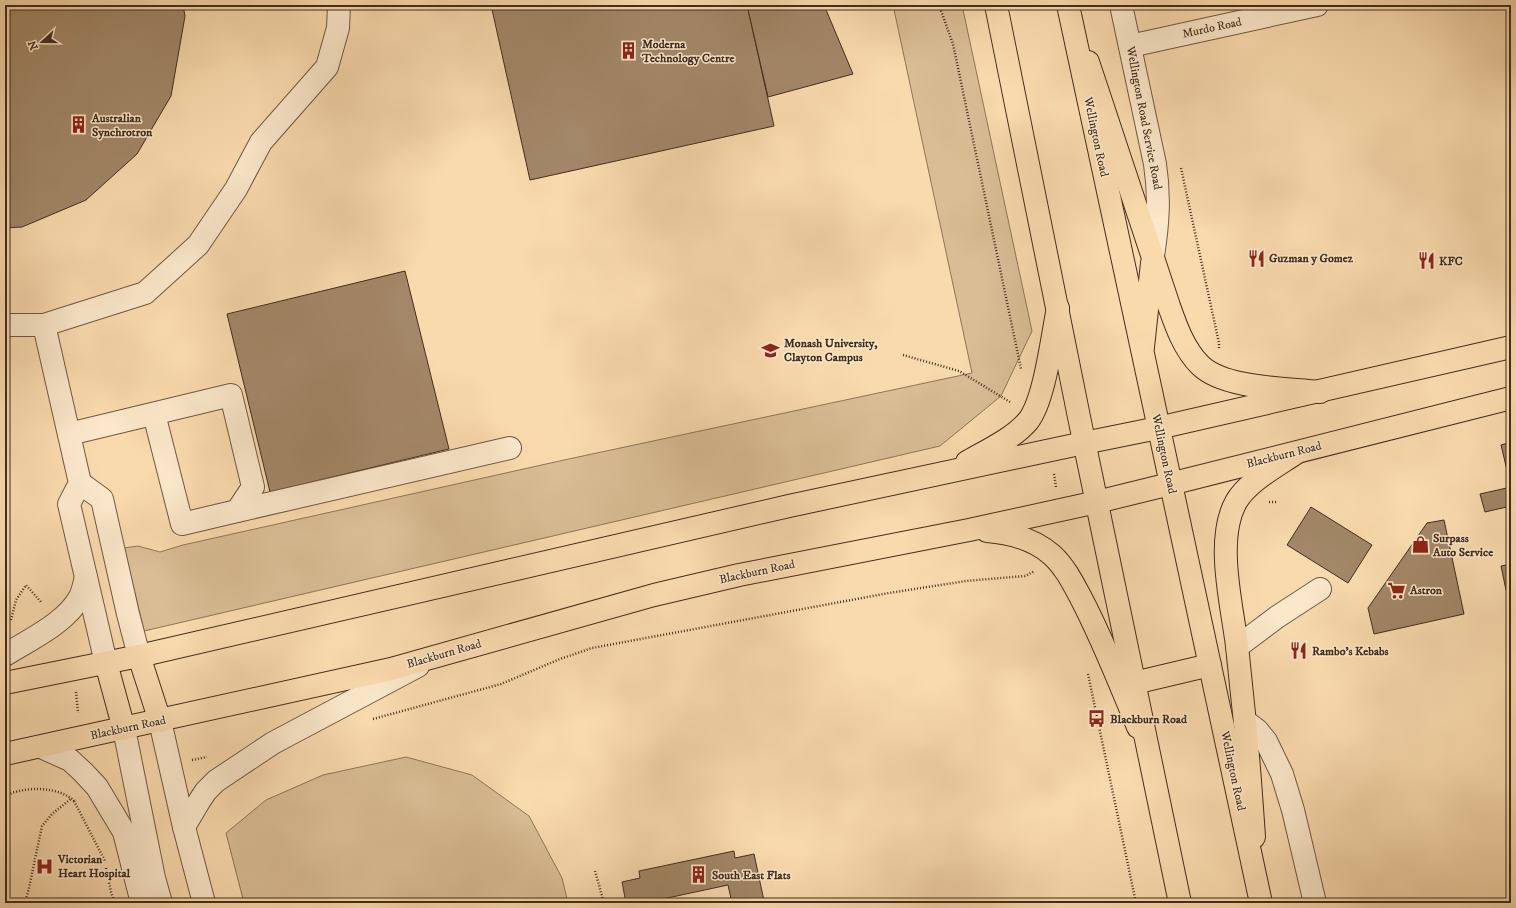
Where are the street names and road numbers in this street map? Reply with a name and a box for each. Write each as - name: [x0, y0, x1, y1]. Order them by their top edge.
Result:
- street label: Murdo Road: [1181, 14, 1243, 42]
- street label: Wellington Road Service Road: [1123, 44, 1165, 191]
- street label: Wellington Road: [1080, 95, 1112, 178]
- street label: Wellington Road: [1148, 412, 1180, 495]
- street label: Blackburn Road: [1245, 438, 1323, 472]
- street label: Blackburn Road: [718, 557, 796, 587]
- street label: Blackburn Road: [405, 636, 483, 672]
- street label: Blackburn Road: [89, 713, 167, 743]
- street label: Wellington Road: [1217, 729, 1249, 812]

